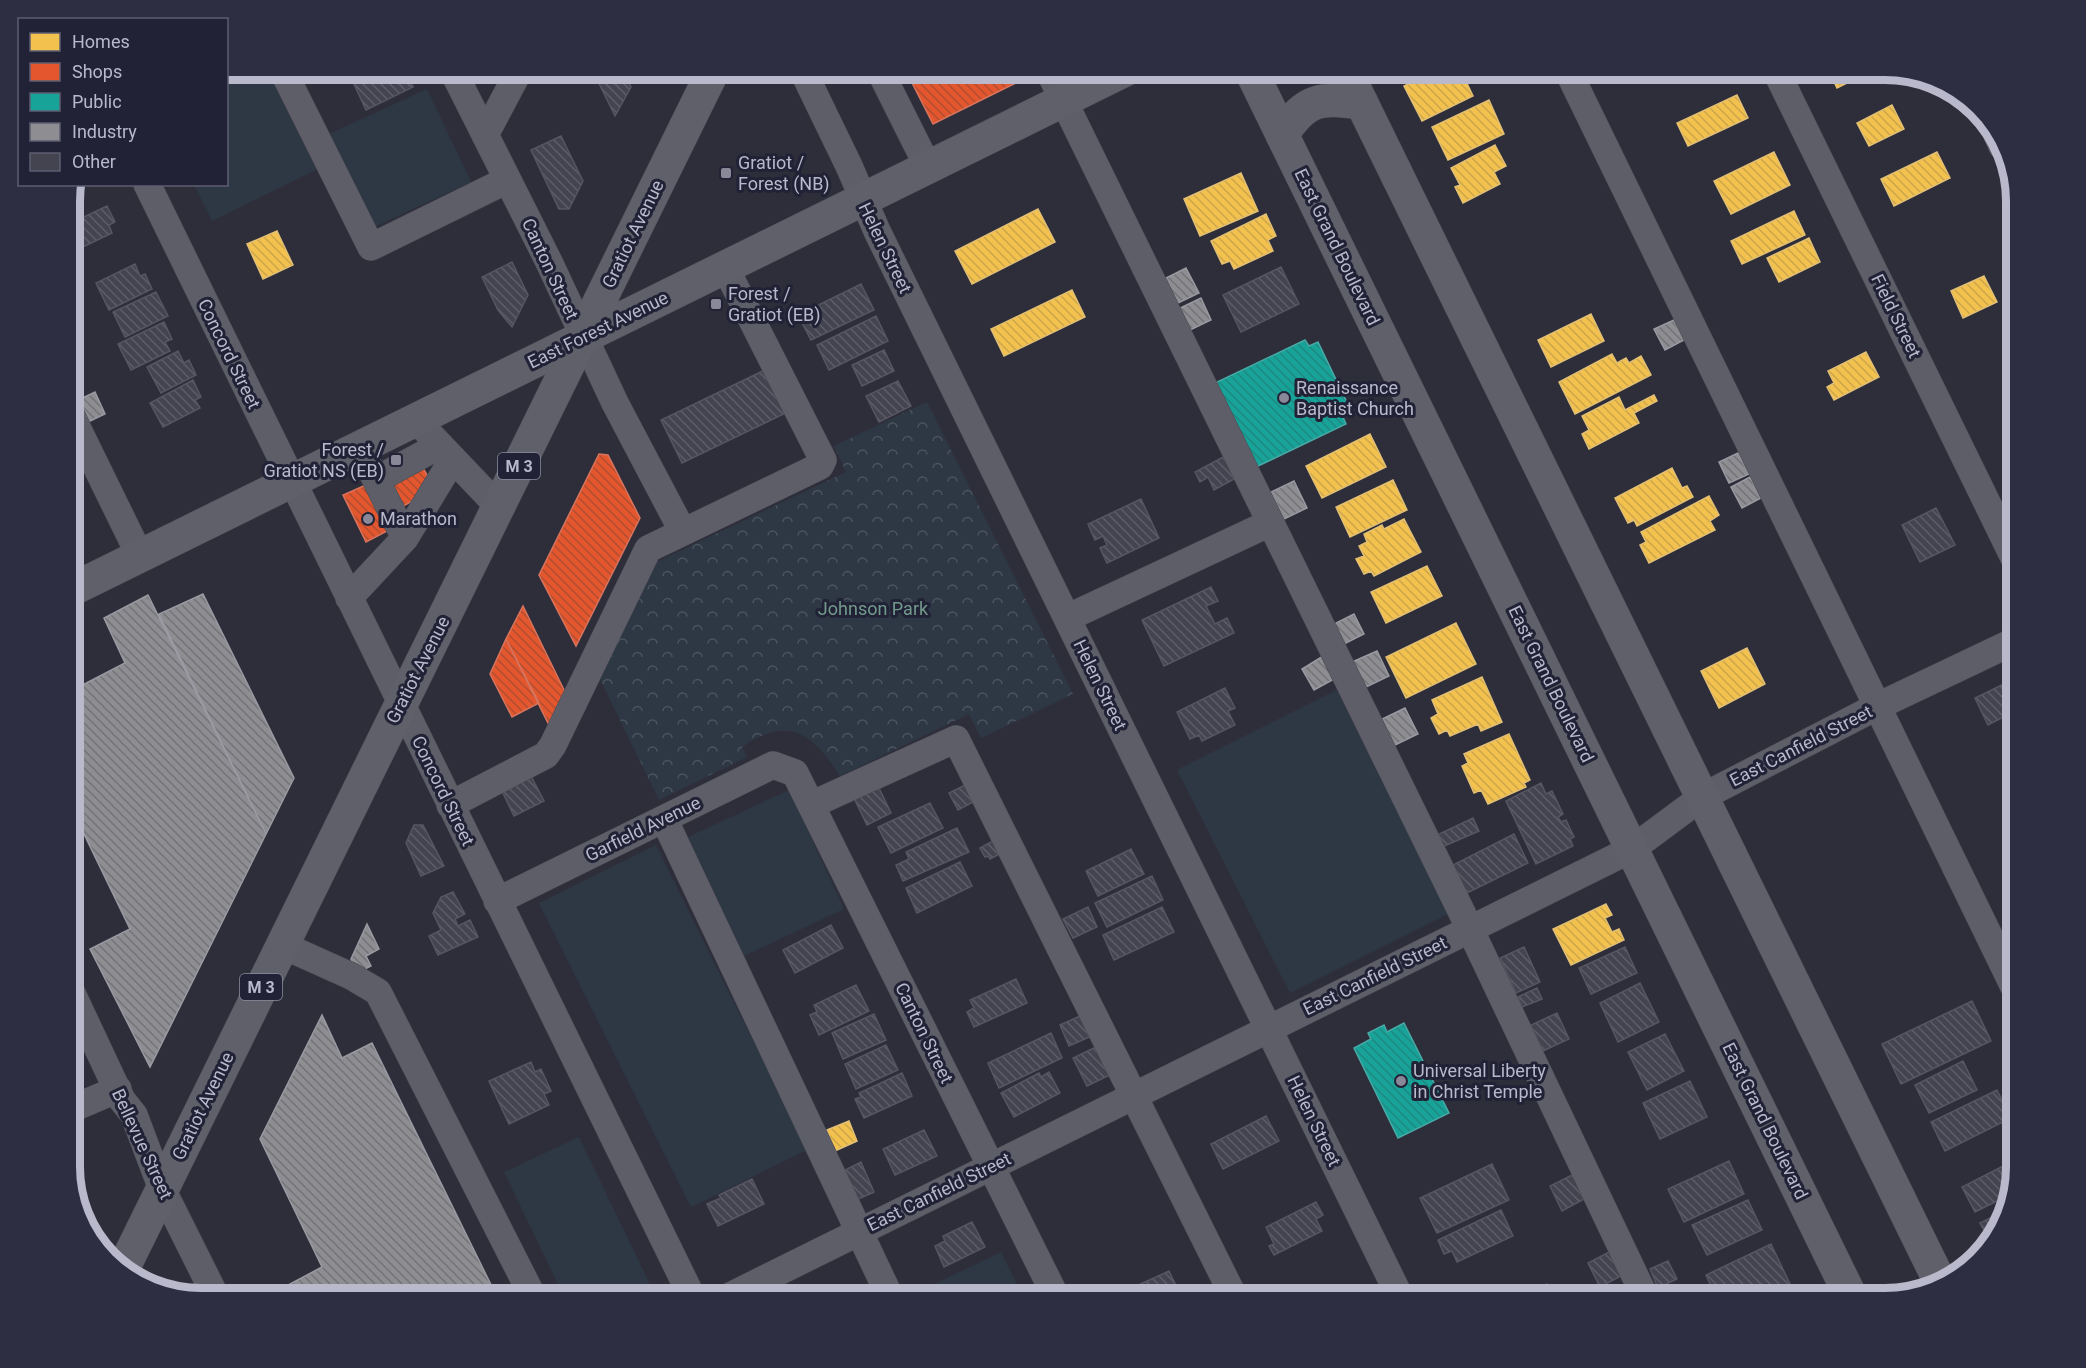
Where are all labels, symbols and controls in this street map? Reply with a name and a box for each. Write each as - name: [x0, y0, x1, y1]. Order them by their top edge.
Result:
- legend: [18, 18, 228, 186]
- text: Homes: [72, 31, 130, 52]
- text: Shops: [72, 61, 122, 82]
- text: Public: [72, 91, 122, 112]
- text: Industry: [72, 121, 137, 142]
- text: Other: [72, 151, 116, 172]
- place label: Gratiot / Forest (NB): [738, 152, 830, 195]
- street label: East Grand Boulevard: [1290, 165, 1385, 329]
- marker: Gratiot / Forest (NB): [719, 166, 733, 180]
- street label: Gratiot Avenue: [597, 176, 668, 291]
- street label: Helen Street: [854, 199, 916, 297]
- street label: Canton Street: [518, 215, 583, 323]
- street label: Field Street: [1867, 271, 1926, 361]
- place label: Forest / Gratiot (EB): [728, 283, 821, 326]
- street label: East Forest Avenue: [524, 286, 671, 373]
- street label: Concord Street: [194, 295, 265, 412]
- marker: Forest / Gratiot (EB): [709, 297, 723, 311]
- place label: Renaissance Baptist Church: [1296, 377, 1414, 419]
- marker: Renaissance Baptist Church: [1277, 391, 1291, 405]
- place label: Forest / Gratiot NS (EB): [263, 439, 384, 482]
- marker: Forest / Gratiot NS (EB): [389, 453, 403, 467]
- road number: M 3: [498, 453, 540, 479]
- place label: Marathon: [380, 508, 457, 529]
- marker: Marathon: [361, 512, 375, 526]
- park label: Johnson Park: [818, 598, 929, 619]
- street label: East Grand Boulevard: [1504, 602, 1599, 766]
- street label: Gratiot Avenue: [382, 613, 454, 727]
- street label: Helen Street: [1069, 636, 1131, 734]
- street label: East Canfield Street: [1726, 700, 1876, 791]
- street label: Concord Street: [408, 732, 479, 849]
- street label: Garfield Avenue: [582, 792, 704, 866]
- street label: East Canfield Street: [1300, 932, 1450, 1019]
- road number: M 3: [240, 974, 282, 1000]
- street label: Canton Street: [891, 979, 958, 1087]
- street label: East Grand Boulevard: [1718, 1039, 1813, 1203]
- street label: Gratiot Avenue: [167, 1048, 238, 1163]
- place label: Universal Liberty in Christ Temple: [1413, 1060, 1546, 1102]
- street label: Helen Street: [1283, 1072, 1345, 1170]
- marker: Universal Liberty in Christ Temple: [1394, 1074, 1408, 1088]
- street label: Bellevue Street: [108, 1085, 177, 1202]
- street label: East Canfield Street: [864, 1148, 1014, 1235]

